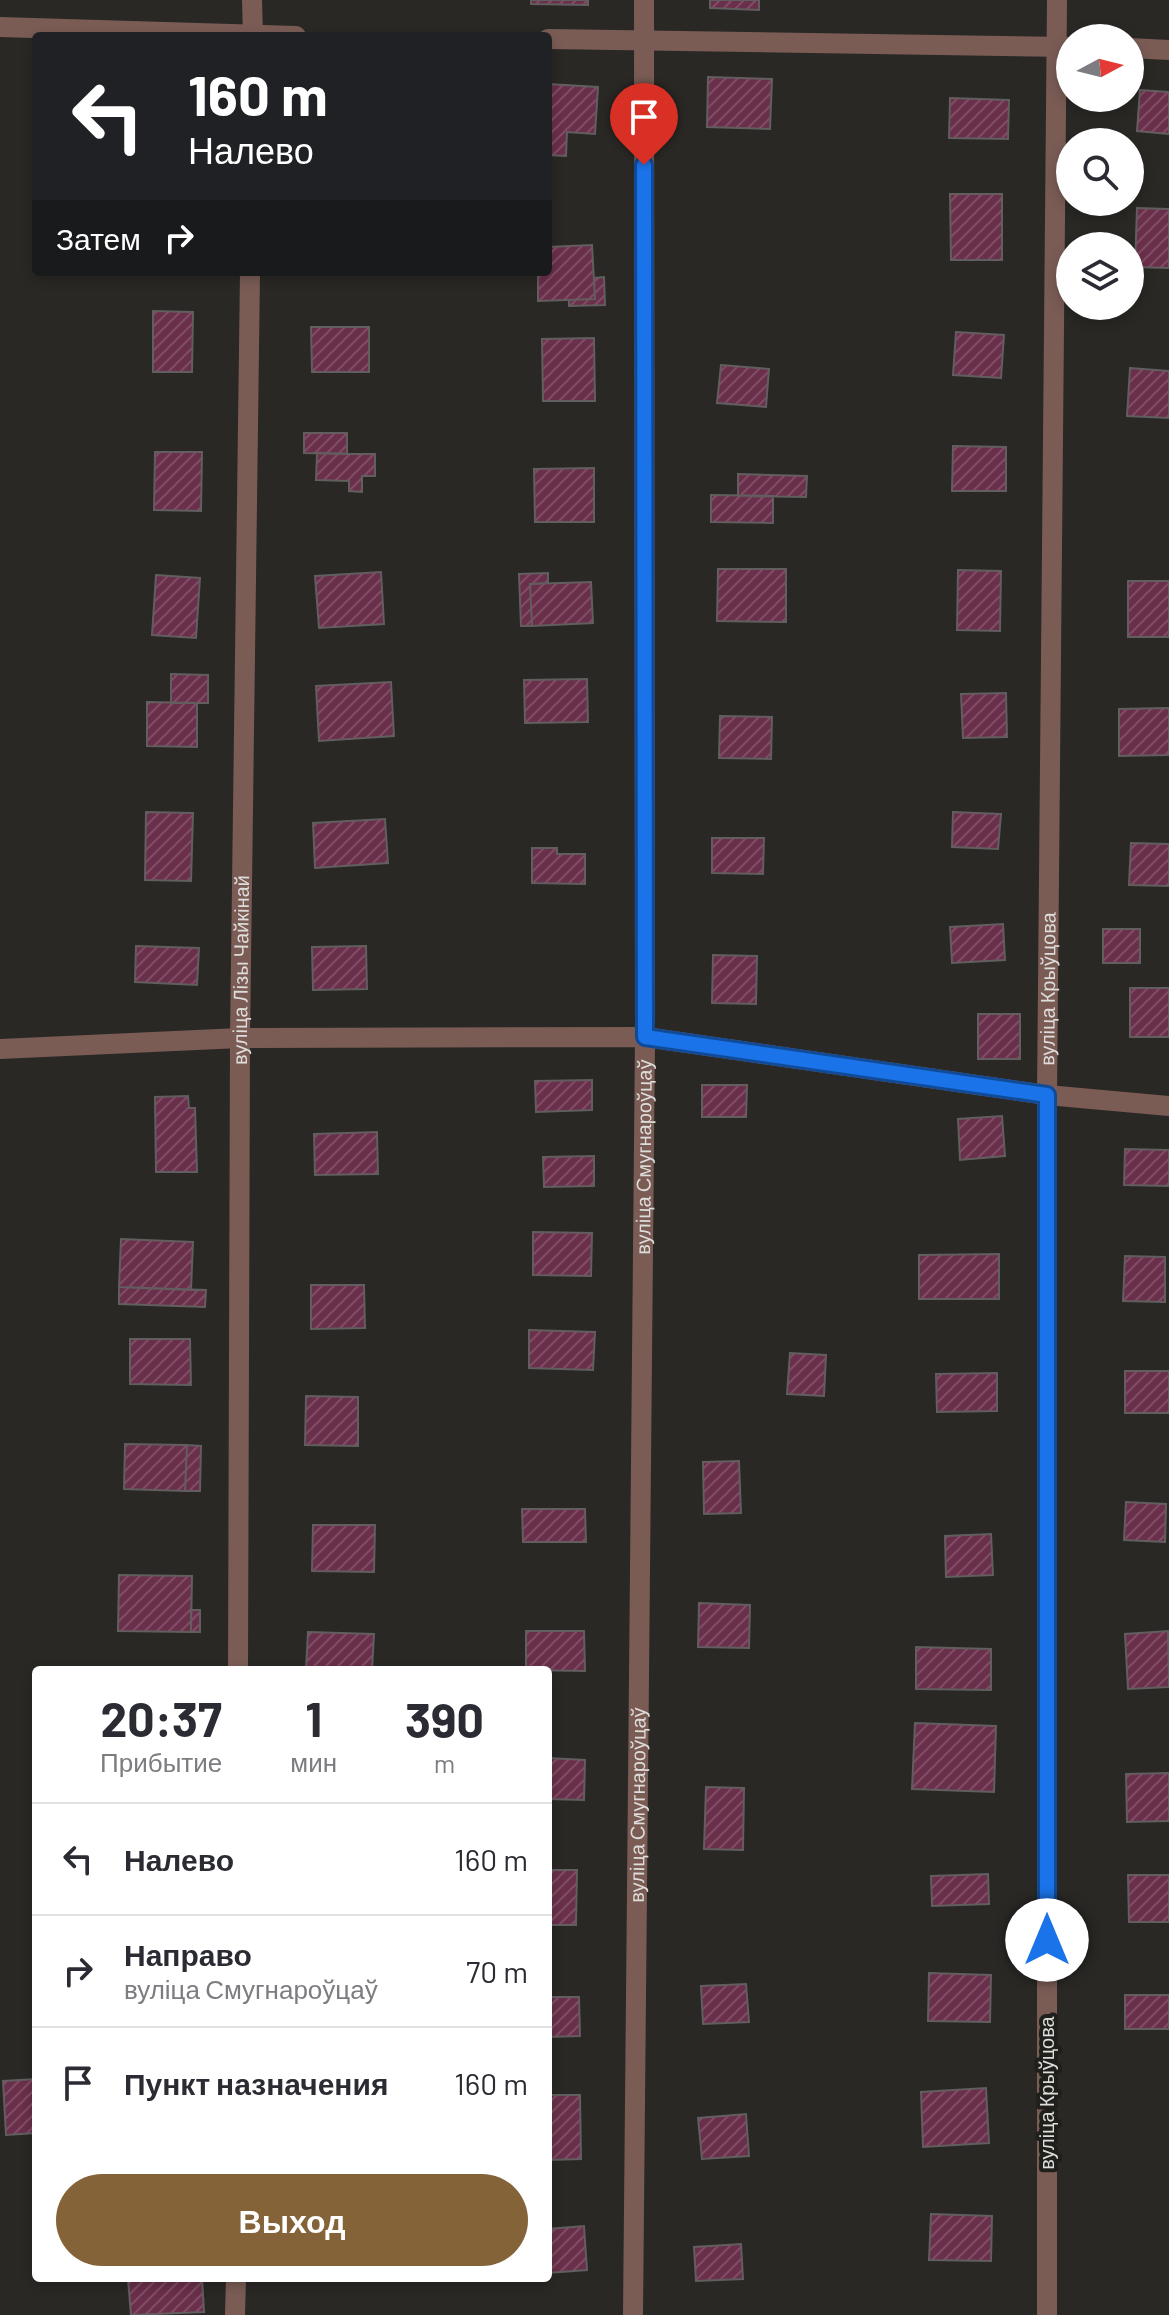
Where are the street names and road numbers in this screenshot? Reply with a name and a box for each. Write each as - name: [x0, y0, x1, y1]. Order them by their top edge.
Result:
- street label: вуліца Лізы Чайкінай: [227, 875, 253, 1065]
- street label: вуліца Крыўцова: [1034, 911, 1060, 1066]
- street label: вуліца Смугнароўцаў: [630, 1059, 656, 1255]
- street label: вуліца Смугнароўцаў: [624, 1707, 650, 1903]
- street label: вуліца Крыўцова: [1034, 2015, 1058, 2170]

